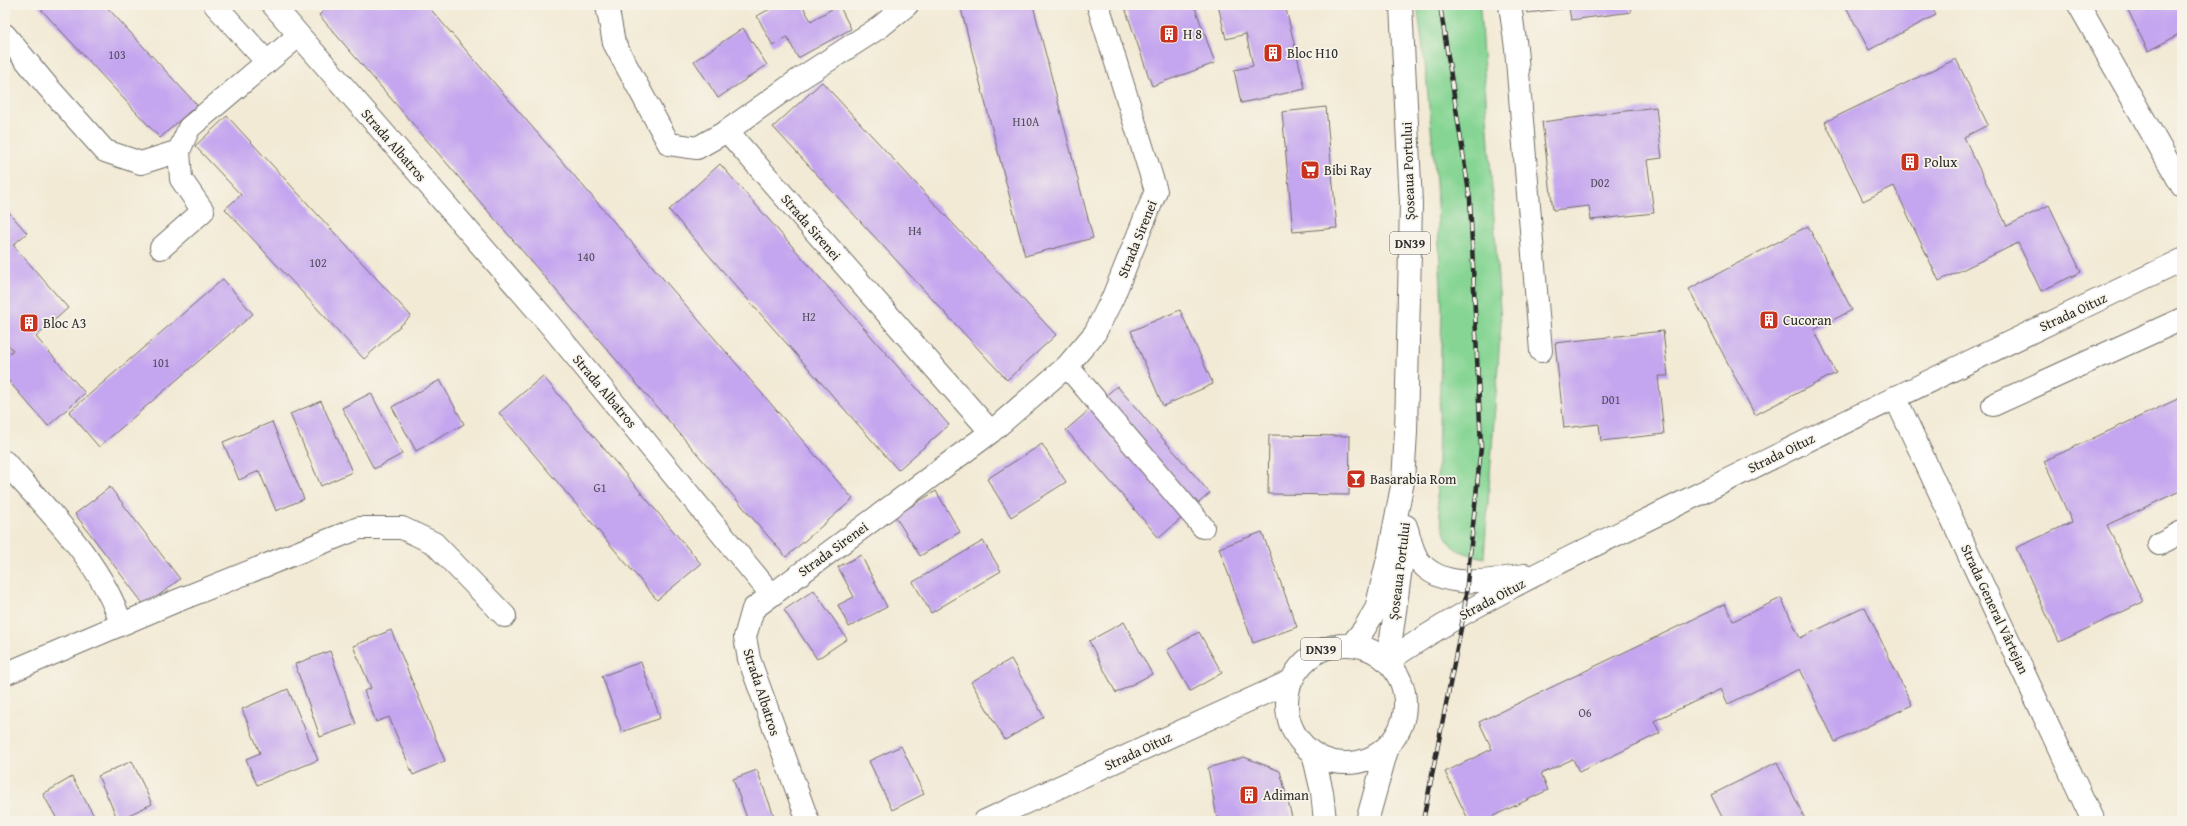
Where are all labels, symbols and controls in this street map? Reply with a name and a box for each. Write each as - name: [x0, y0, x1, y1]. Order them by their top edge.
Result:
- building icon: H 8: [1158, 23, 1180, 45]
- place label: H 8: [1183, 24, 1202, 44]
- building icon: Bloc H10: [1262, 42, 1284, 64]
- place label: Bloc H10: [1287, 43, 1338, 63]
- house number: 103: [108, 46, 126, 63]
- street label: Strada Albatros: [357, 104, 431, 186]
- house number: H10A: [1013, 113, 1040, 130]
- street label: Șoseaua Portului: [1396, 121, 1420, 221]
- building icon: Polux: [1899, 151, 1921, 173]
- place label: Polux: [1924, 152, 1958, 172]
- supermarket icon: Bibi Ray: [1299, 159, 1321, 181]
- place label: Bibi Ray: [1324, 160, 1372, 180]
- house number: D02: [1591, 174, 1610, 191]
- street label: Strada Sirenei: [776, 189, 846, 265]
- street label: Strada Sirenei: [1112, 197, 1162, 281]
- house number: H4: [908, 222, 922, 239]
- road number: DN39: [1390, 232, 1430, 254]
- house number: 140: [577, 248, 595, 265]
- house number: 102: [309, 254, 327, 271]
- street label: Strada Oituz: [2036, 288, 2110, 336]
- house number: H2: [802, 308, 816, 325]
- building icon: Cucoran: [1758, 309, 1780, 331]
- place label: Cucoran: [1783, 310, 1832, 330]
- building icon: Bloc A3: [18, 312, 40, 334]
- place label: Bloc A3: [43, 313, 87, 333]
- street label: Strada Albatros: [568, 350, 642, 432]
- house number: 101: [152, 354, 170, 371]
- house number: D01: [1602, 391, 1621, 408]
- street label: Strada Oituz: [1744, 428, 1818, 478]
- bar icon: Basarabia Rom: [1345, 468, 1367, 490]
- place label: Basarabia Rom: [1370, 469, 1457, 489]
- house number: G1: [594, 479, 607, 496]
- street label: Strada Sirenei: [794, 517, 872, 581]
- street label: Șoseaua Portului: [1383, 521, 1415, 621]
- street label: Strada General Vârtejan: [1956, 541, 2034, 677]
- street label: Strada Oituz: [1455, 573, 1529, 625]
- road number: DN39: [1301, 638, 1341, 660]
- street label: Strada Albatros: [738, 646, 786, 738]
- house number: O6: [1578, 704, 1592, 721]
- street label: Strada Oituz: [1101, 727, 1175, 775]
- building icon: Adiman: [1238, 784, 1260, 806]
- place label: Adiman: [1263, 785, 1309, 805]

